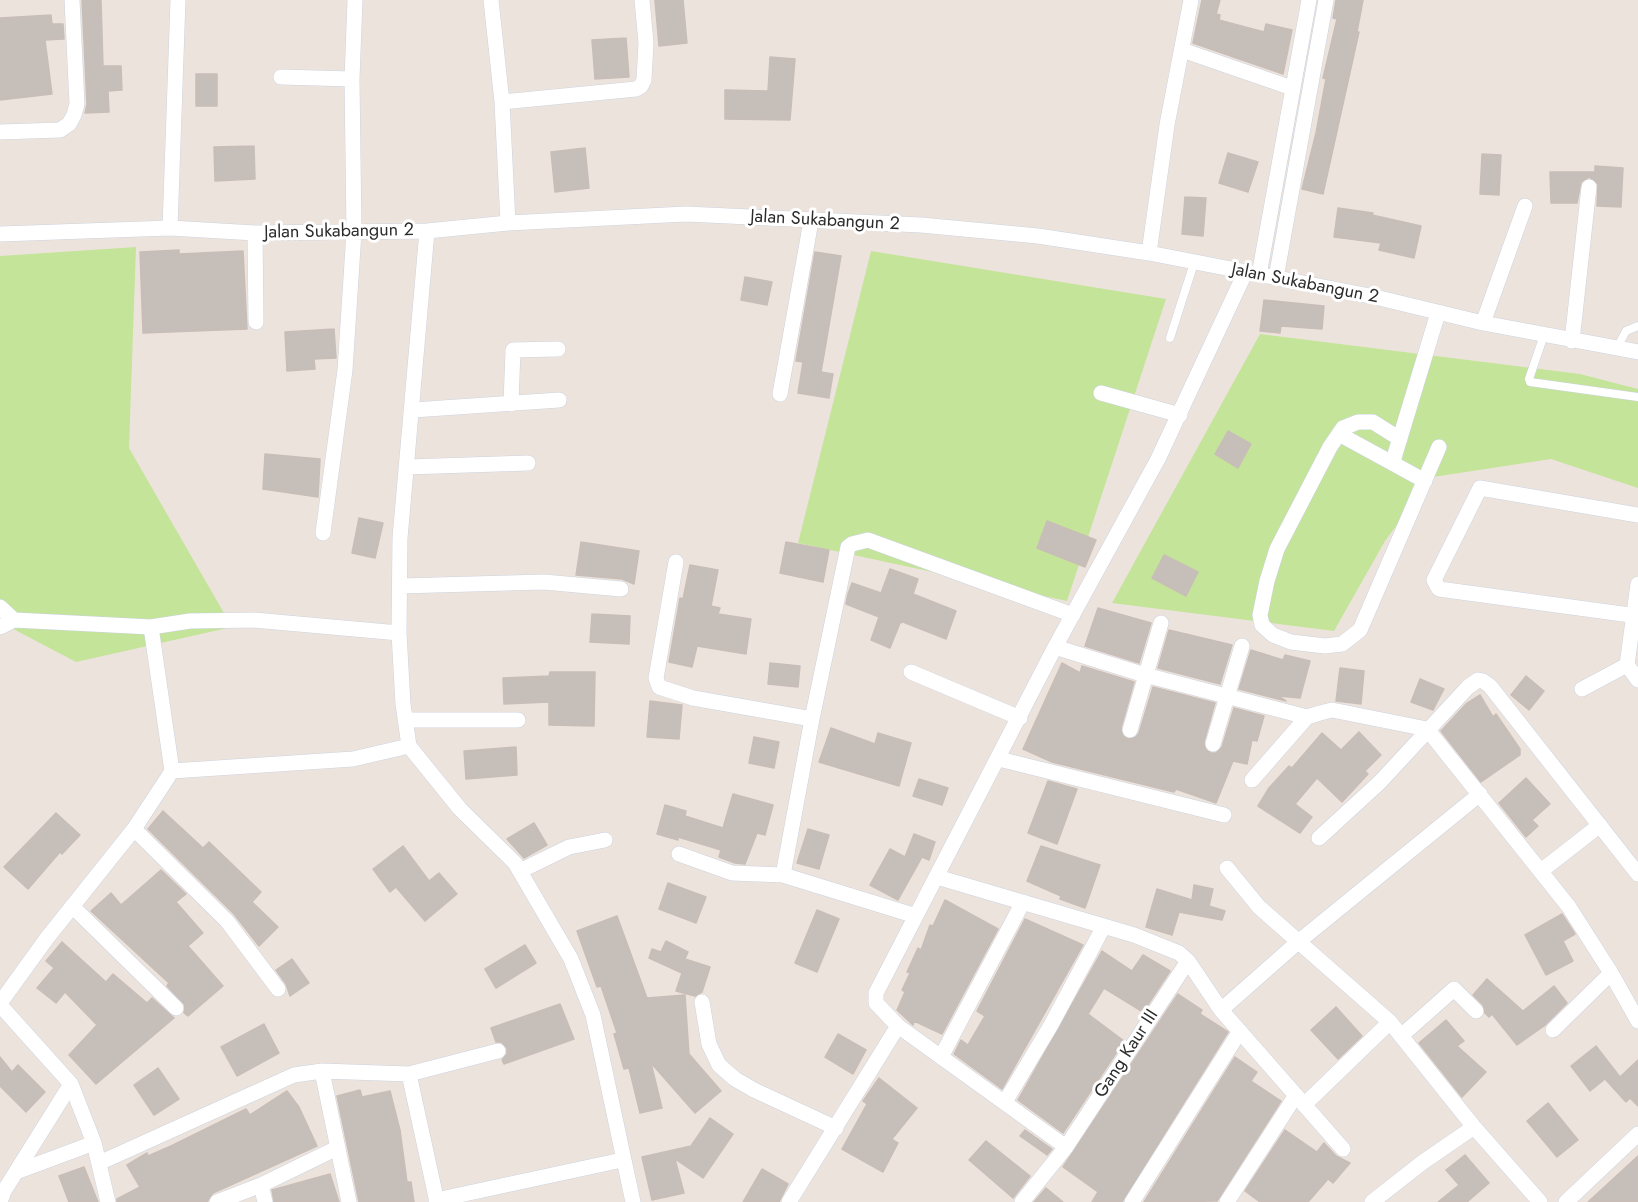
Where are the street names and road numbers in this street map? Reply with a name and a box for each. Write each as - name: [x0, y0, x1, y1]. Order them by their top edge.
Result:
- street label: Jalan Sukabangun 2: [750, 206, 900, 236]
- street label: Jalan Sukabangun 2: [264, 220, 414, 244]
- street label: Jalan Sukabangun 2: [1229, 259, 1381, 309]
- street label: Gang Kaur III: [1090, 1006, 1164, 1102]

